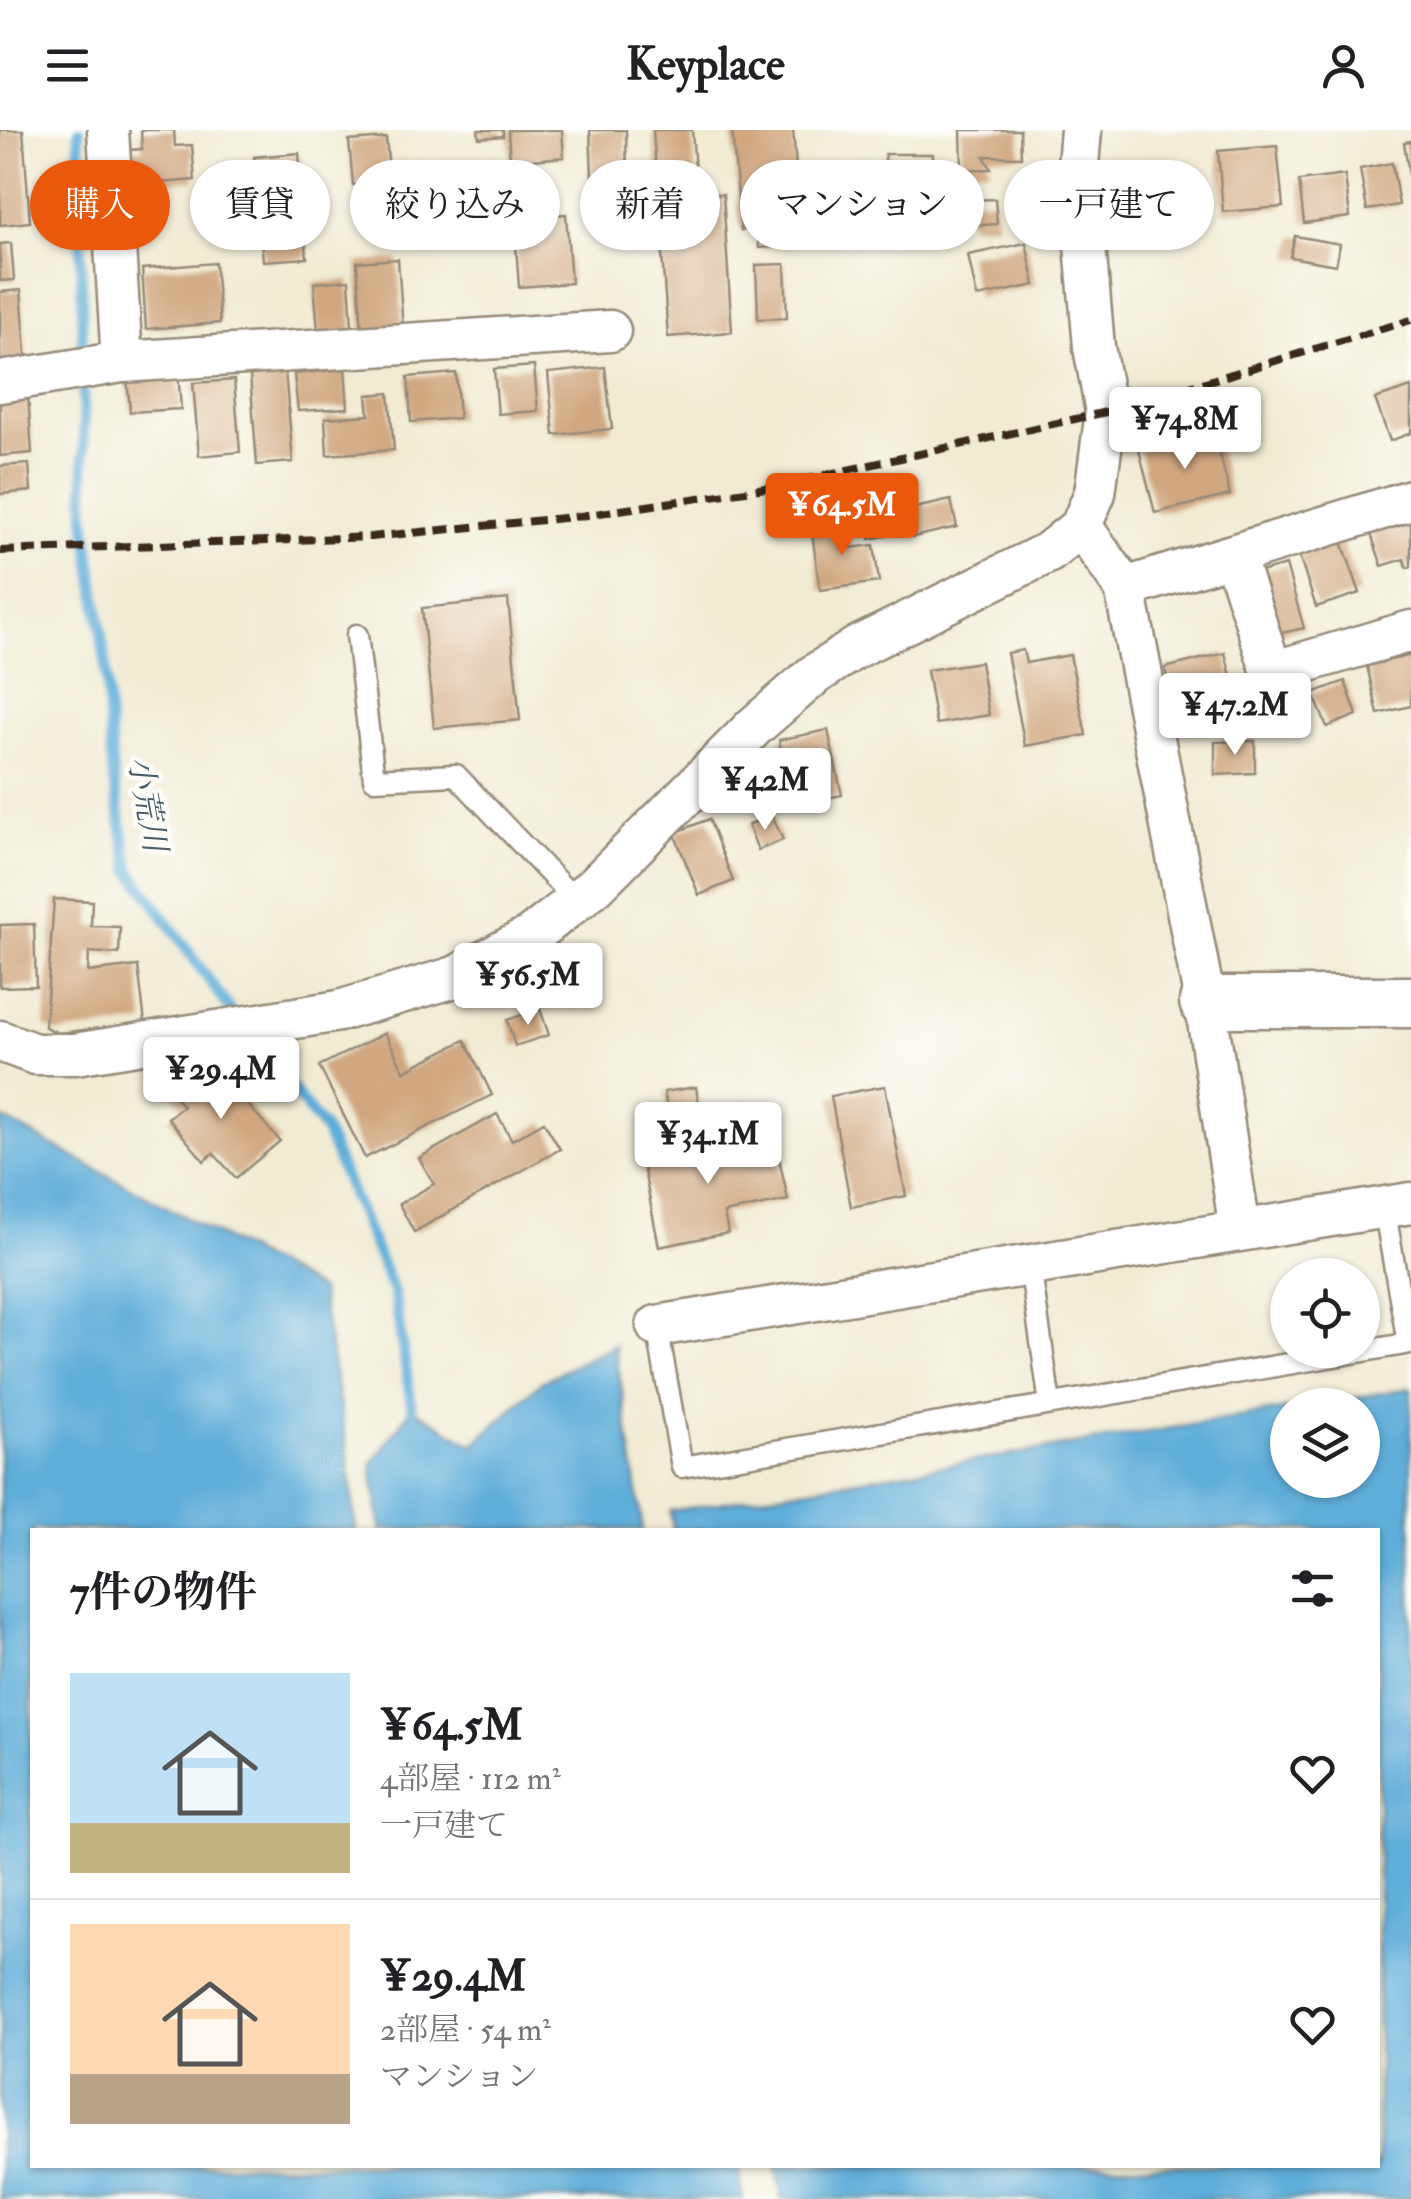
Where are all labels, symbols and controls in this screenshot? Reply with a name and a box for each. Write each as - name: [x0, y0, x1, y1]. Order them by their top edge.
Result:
- text: Keyplace: [626, 37, 785, 93]
- icon: menu: [40, 38, 95, 93]
- icon: person: [1316, 38, 1371, 93]
- chip: 購入: [30, 160, 170, 250]
- chip: 賃貸: [190, 160, 330, 250]
- chip: 絞り込み: [350, 160, 560, 250]
- chip: 新着: [580, 160, 720, 250]
- chip: マンション: [740, 160, 984, 250]
- chip: 一戸建て: [1004, 160, 1214, 250]
- pin: ¥74.8M: [1104, 387, 1266, 472]
- text: ¥74.8M: [1131, 399, 1239, 439]
- pin: ¥64.5M: [761, 473, 923, 558]
- text: ¥64.5M: [788, 485, 896, 525]
- pin: ¥47.2M: [1154, 673, 1316, 758]
- text: ¥47.2M: [1181, 685, 1289, 725]
- pin: ¥42M: [706, 748, 824, 833]
- water label: 小荒川: [119, 753, 176, 858]
- text: ¥42M: [721, 760, 809, 800]
- pin: ¥56.5M: [447, 943, 609, 1028]
- text: ¥56.5M: [476, 955, 580, 995]
- pin: ¥29.4M: [140, 1037, 302, 1122]
- text: ¥29.4M: [165, 1049, 277, 1089]
- pin: ¥34.1M: [627, 1102, 789, 1187]
- text: ¥34.1M: [657, 1114, 759, 1154]
- map controls: [1270, 1258, 1380, 1498]
- button: locate: [1270, 1258, 1380, 1368]
- button: layers: [1270, 1388, 1380, 1498]
- icon: filters: [1285, 1561, 1340, 1616]
- text: 7件の物件: [70, 1567, 257, 1619]
- text: ¥64.5M: [380, 1700, 523, 1752]
- icon: home: [150, 1713, 270, 1833]
- icon: heart: [1285, 1746, 1340, 1801]
- text: 4部屋 · 112 m²: [380, 1759, 561, 1799]
- text: 一戸建て: [380, 1806, 508, 1846]
- text: ¥29.4M: [380, 1951, 526, 2003]
- icon: home: [150, 1964, 270, 2084]
- icon: heart: [1285, 1997, 1340, 2052]
- text: 2部屋 · 54 m²: [380, 2010, 551, 2050]
- text: マンション: [380, 2057, 539, 2097]

